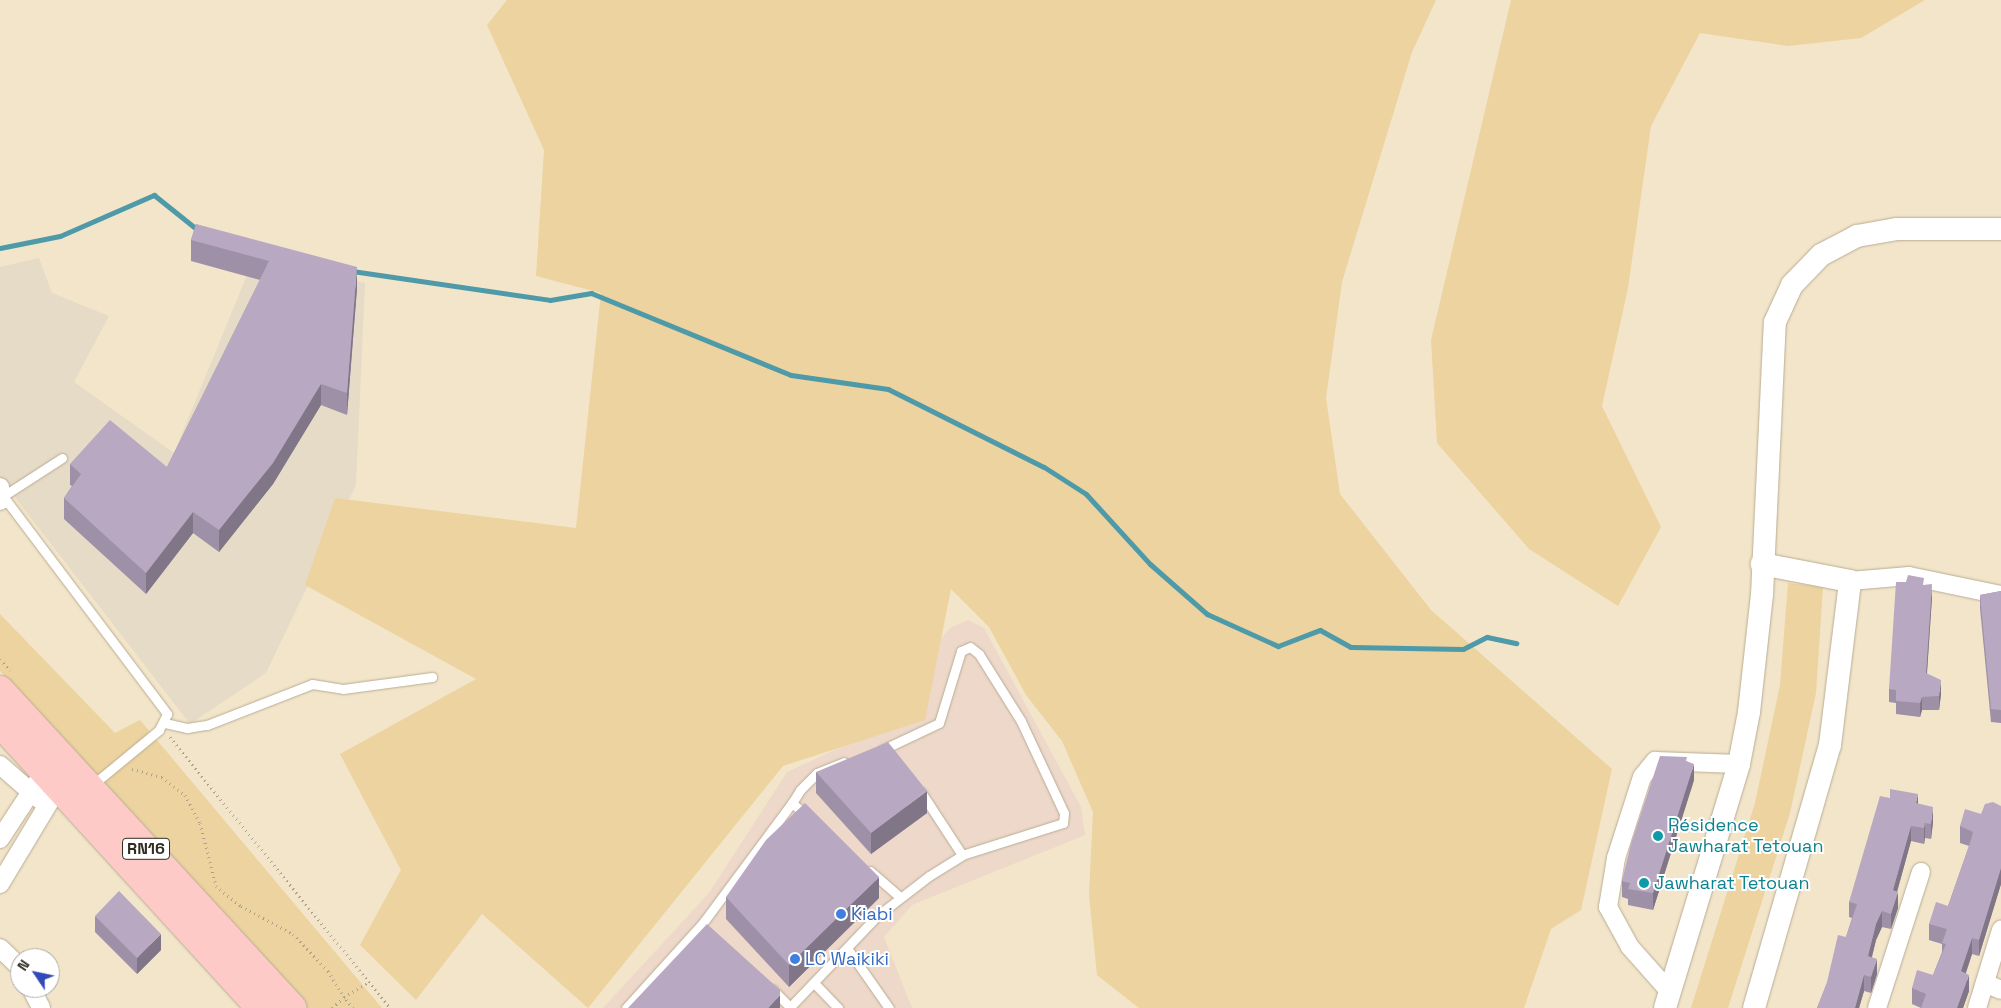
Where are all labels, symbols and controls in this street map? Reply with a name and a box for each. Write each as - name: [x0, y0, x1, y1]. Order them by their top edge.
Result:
- place label: Résidence Jawharat Tetouan: [1668, 815, 1824, 858]
- marker: Résidence Jawharat Tetouan: [1652, 830, 1664, 842]
- road number: RN16: [121, 836, 171, 862]
- place label: Jawharat Tetouan: [1654, 872, 1810, 894]
- marker: Jawharat Tetouan: [1638, 877, 1650, 889]
- place label: Kiabi: [851, 903, 893, 925]
- marker: Kiabi: [835, 908, 847, 920]
- north arrow: [10, 948, 60, 998]
- place label: LC Waikiki: [805, 948, 889, 970]
- marker: LC Waikiki: [789, 953, 801, 965]
- text: N: [13, 956, 33, 974]

